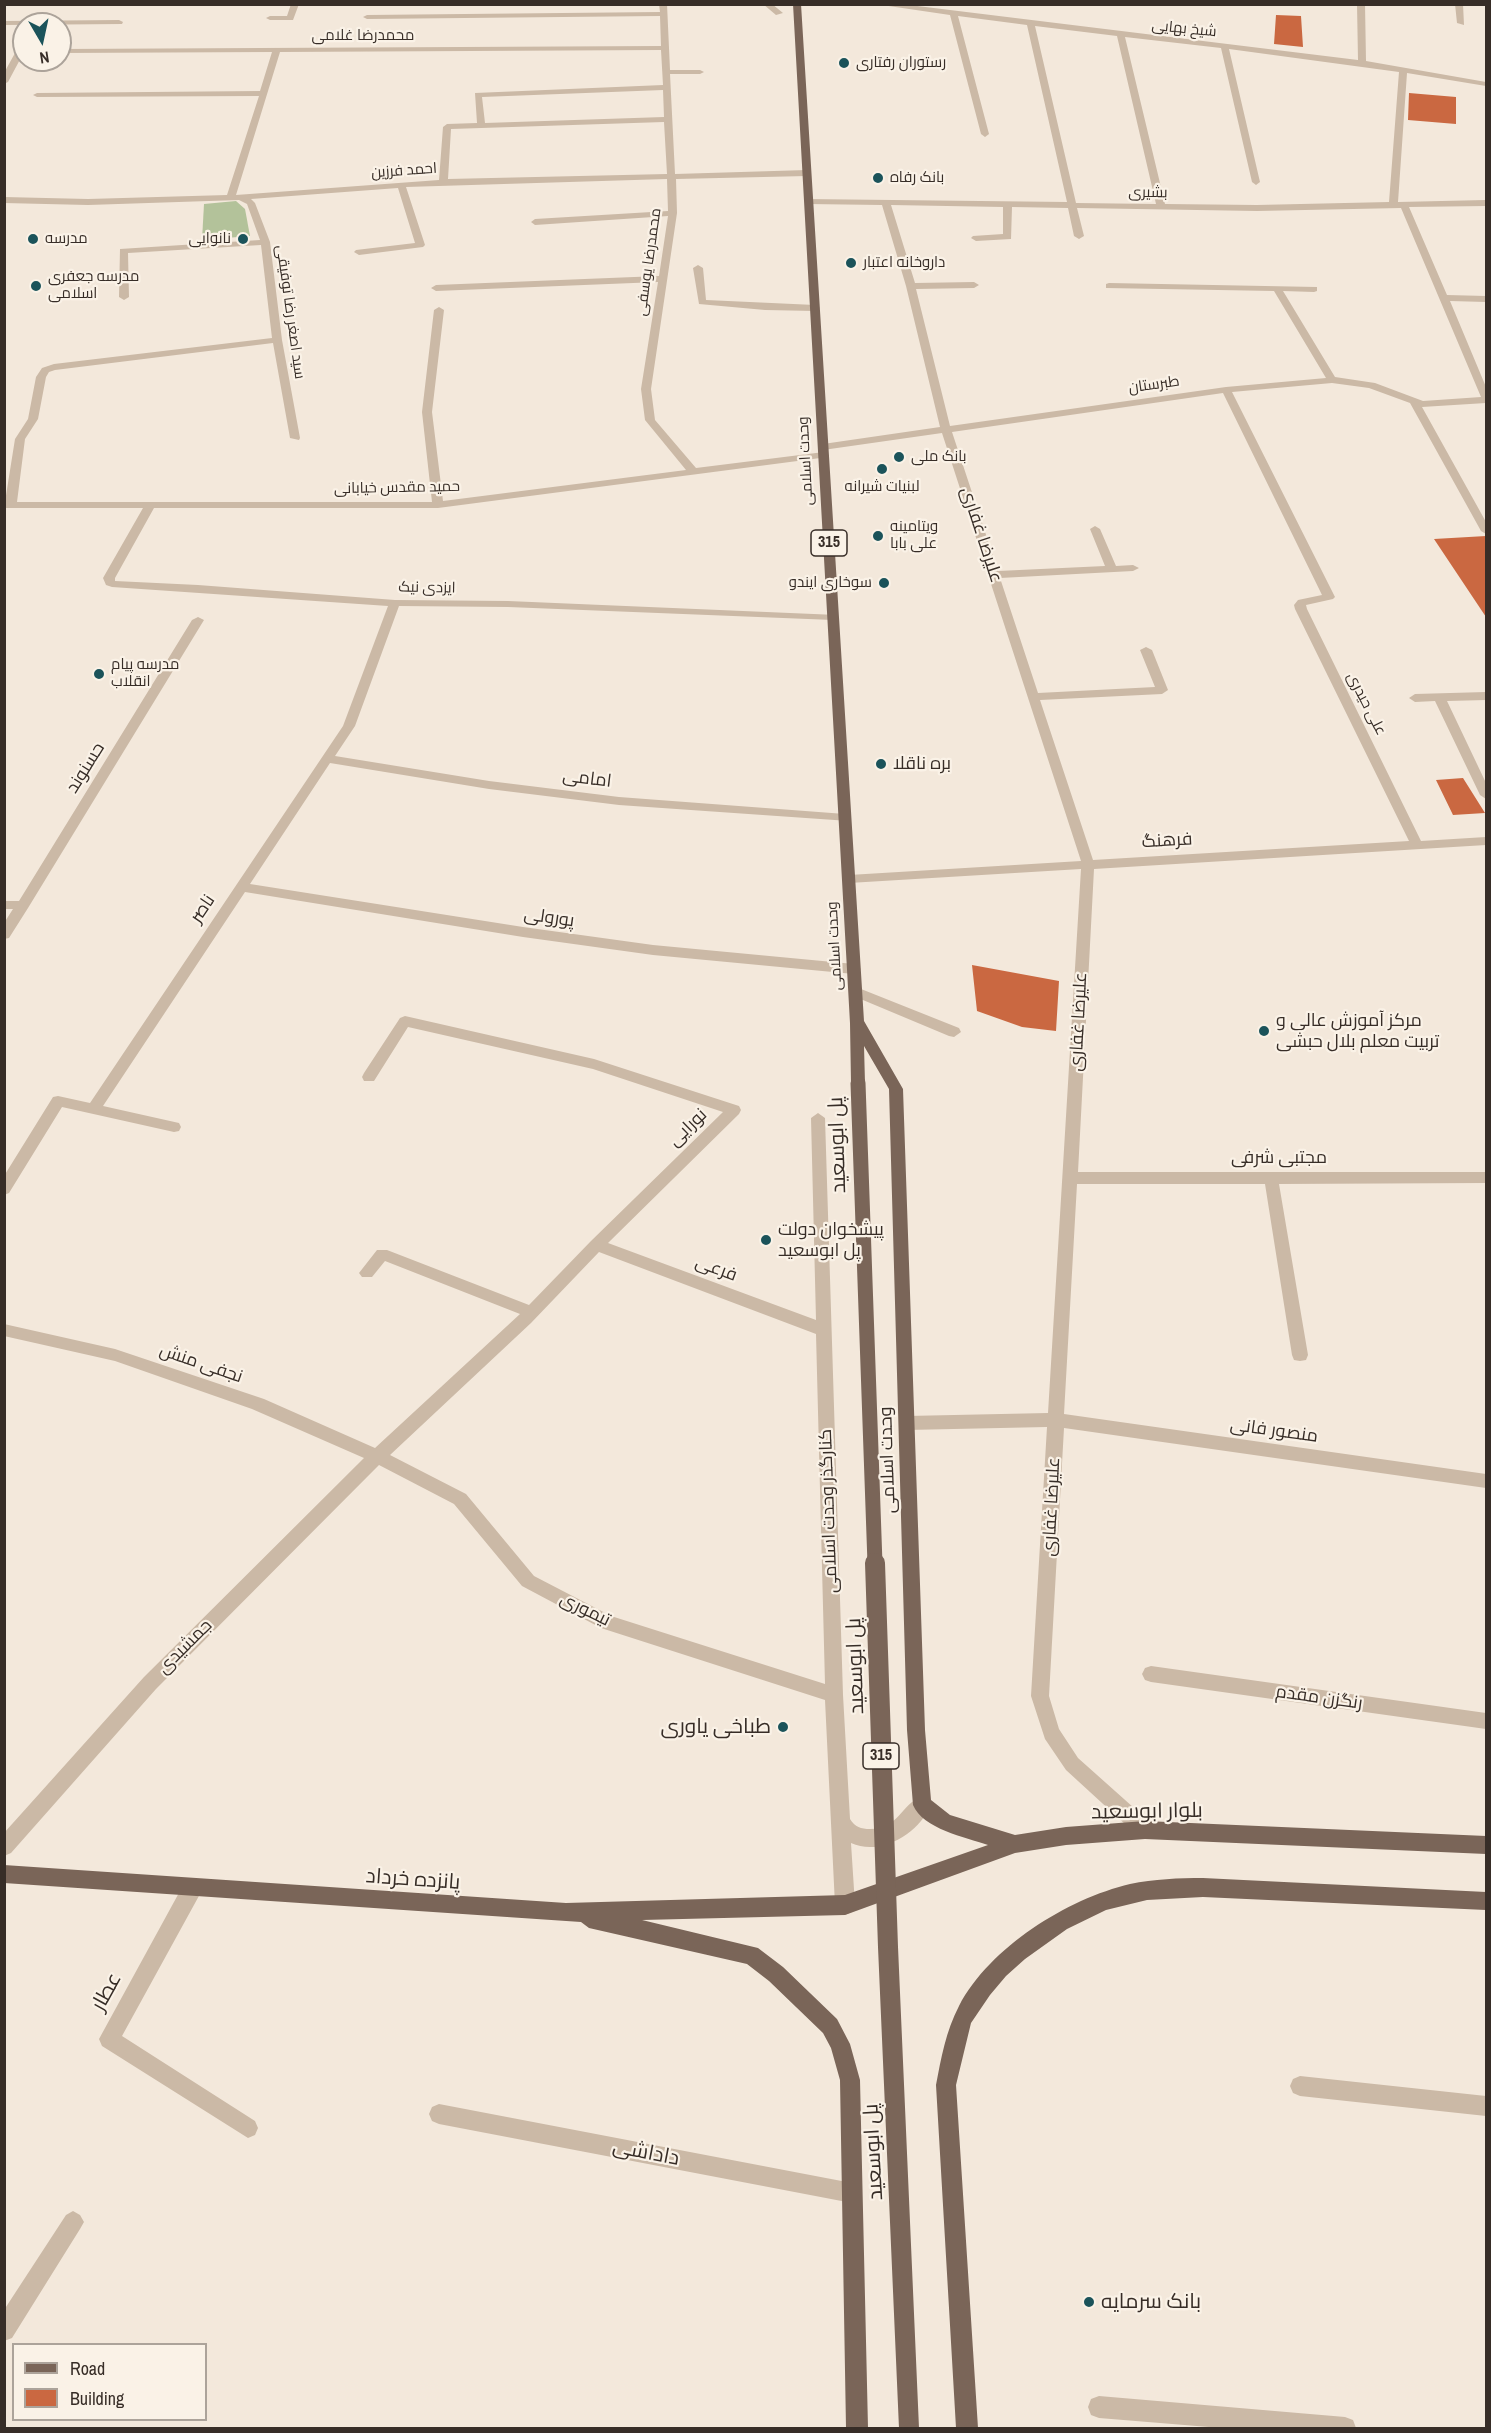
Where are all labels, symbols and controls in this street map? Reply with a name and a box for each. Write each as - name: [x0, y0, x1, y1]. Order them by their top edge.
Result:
- north arrow: [12, 12, 72, 72]
- street label: شیخ بهایی: [1151, 17, 1217, 41]
- street label: محمدرضا غلامی: [312, 27, 414, 45]
- text: N: [38, 46, 51, 69]
- place label: رستوران رفتاری: [856, 54, 946, 72]
- marker: رستوران رفتاری: [837, 56, 851, 70]
- street label: احمد فرزین: [370, 160, 438, 182]
- place label: بانک رفاه: [890, 169, 944, 187]
- marker: بانک رفاه: [871, 171, 885, 185]
- street label: بشیری: [1128, 184, 1168, 202]
- street label: محمدرضا یوسفی: [633, 207, 665, 317]
- place label: مدرسه: [45, 230, 88, 248]
- place label: نانوایی: [189, 230, 231, 248]
- marker: مدرسه: [26, 232, 40, 246]
- marker: نانوایی: [236, 232, 250, 246]
- street label: سید اصغر رضا توفیقی: [272, 244, 308, 380]
- place label: داروخانه اعتبار: [863, 254, 945, 272]
- marker: داروخانه اعتبار: [844, 256, 858, 270]
- place label: مدرسه جعفری اسلامی: [48, 268, 139, 303]
- marker: مدرسه جعفری اسلامی: [29, 279, 43, 293]
- street label: طبرستان: [1127, 373, 1181, 397]
- street label: وحدت اسلامی: [795, 416, 817, 506]
- place label: بانک ملی: [911, 448, 967, 466]
- marker: بانک ملی: [892, 450, 906, 464]
- marker: لبنیات شیرانه: [875, 462, 889, 476]
- street label: حمید مقدس خیابانی: [334, 478, 460, 498]
- place label: لبنیات شیرانه: [844, 478, 920, 496]
- street label: علیرضا غفاری: [955, 484, 1007, 586]
- place label: ویتامینه علی بابا: [890, 518, 938, 553]
- marker: ویتامینه علی بابا: [871, 529, 885, 543]
- road number: 315: [811, 530, 847, 556]
- place label: سوخاری ایندو: [789, 574, 872, 592]
- marker: سوخاری ایندو: [877, 576, 891, 590]
- street label: ایزدی نیک: [398, 579, 456, 597]
- place label: مدرسه پیام انقلاب: [111, 656, 179, 691]
- marker: مدرسه پیام انقلاب: [92, 667, 106, 681]
- street label: علی حیدری: [1342, 669, 1390, 739]
- street label: حسنوند: [62, 739, 110, 797]
- place label: بره ناقلا: [893, 753, 951, 775]
- marker: بره ناقلا: [874, 757, 888, 771]
- street label: امامی: [561, 765, 613, 793]
- street label: فرهنگ: [1141, 829, 1193, 853]
- street label: ناصر: [186, 891, 220, 927]
- street label: وحدت اسلامی: [824, 901, 846, 991]
- street label: پورولی: [522, 904, 576, 932]
- street label: علیرضا غفاری: [1066, 972, 1092, 1072]
- place label: مرکز آموزش عالی و تربیت معلم بلال حبشی: [1276, 1010, 1439, 1052]
- marker: مرکز آموزش عالی و تربیت معلم بلال حبشی: [1257, 1024, 1271, 1038]
- street label: پل ابوسعید: [824, 1096, 852, 1194]
- street label: نورایی: [664, 1104, 712, 1152]
- street label: مجتبی شرفی: [1231, 1147, 1327, 1169]
- place label: پیشخوان دولت پل ابوسعید: [778, 1219, 884, 1262]
- marker: پیشخوان دولت پل ابوسعید: [759, 1233, 773, 1247]
- street label: فرعی: [692, 1252, 740, 1286]
- street label: نجفی منش: [157, 1340, 245, 1388]
- street label: وحدت اسلامی: [875, 1406, 901, 1514]
- street label: منصور فانی: [1229, 1414, 1319, 1448]
- street label: کنارگذر وحدت اسلامی: [815, 1429, 843, 1593]
- street label: علیرضا غفاری: [1039, 1457, 1065, 1557]
- street label: تیموری: [556, 1589, 614, 1631]
- street label: جمشیدی: [153, 1615, 217, 1679]
- street label: پل ابوسعید: [842, 1617, 870, 1715]
- street label: رنگزن مقدم: [1274, 1681, 1364, 1715]
- place label: طباخی یاوری: [660, 1714, 771, 1740]
- marker: طباخی یاوری: [776, 1720, 790, 1734]
- road number: 315: [863, 1743, 899, 1769]
- street label: بلوار ابوسعید: [1091, 1798, 1203, 1826]
- street label: پانزده خرداد: [365, 1864, 461, 1896]
- street label: عطار: [86, 1968, 128, 2016]
- street label: پل ابوسعید: [859, 2103, 889, 2201]
- street label: داداشی: [610, 2134, 682, 2172]
- place label: بانک سرمایه: [1101, 2289, 1201, 2315]
- marker: بانک سرمایه: [1082, 2295, 1096, 2309]
- legend: [12, 2343, 207, 2421]
- text: Road: [70, 2356, 105, 2381]
- text: Building: [70, 2386, 124, 2411]

